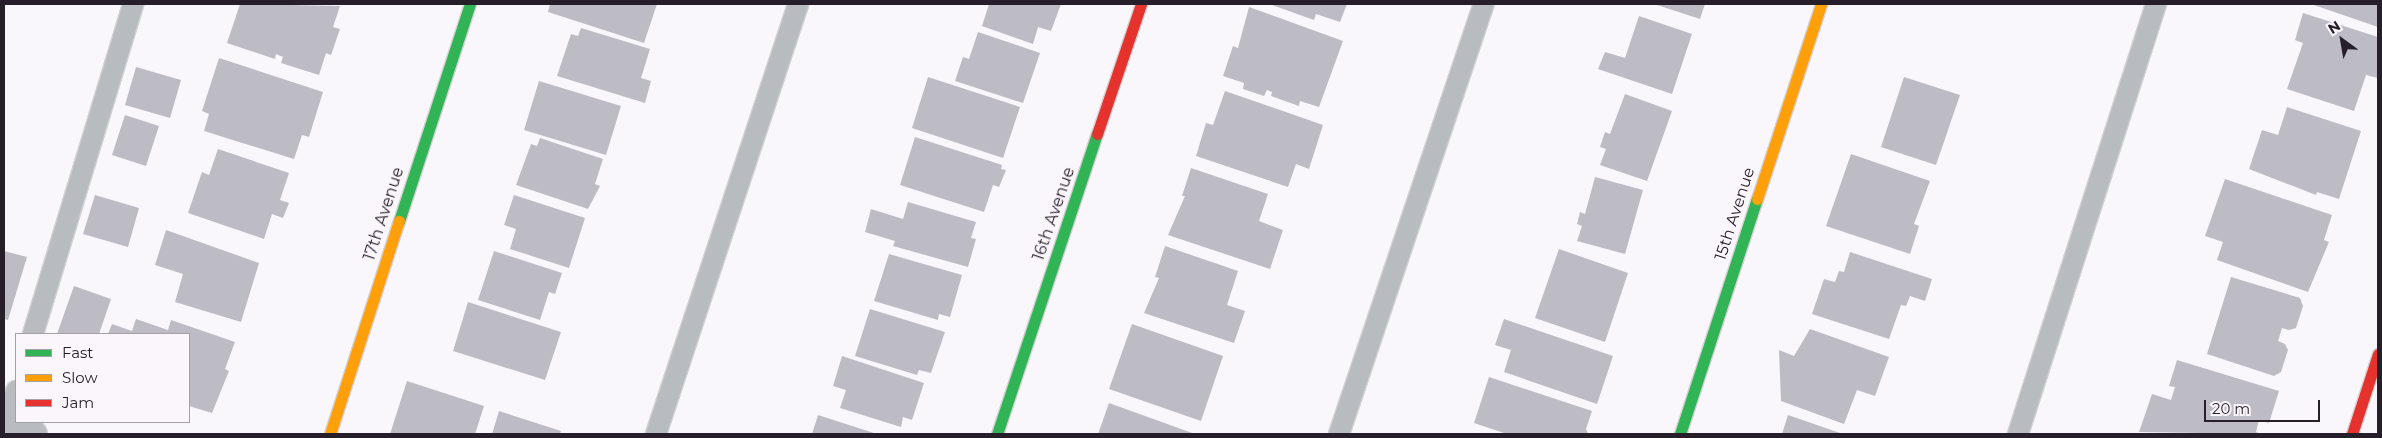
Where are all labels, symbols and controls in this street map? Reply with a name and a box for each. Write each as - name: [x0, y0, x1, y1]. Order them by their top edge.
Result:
- north arrow: [2317, 15, 2367, 65]
- text: N: [2324, 17, 2344, 38]
- street label: 17th Avenue: [360, 165, 408, 263]
- street label: 16th Avenue: [1029, 165, 1079, 263]
- street label: 15th Avenue: [1711, 165, 1759, 263]
- legend: [15, 333, 190, 423]
- text: Fast: [62, 343, 93, 362]
- text: Slow: [62, 368, 98, 387]
- scale bar: [2207, 390, 2323, 422]
- text: Jam: [62, 393, 94, 412]
- text: 20 m: [2212, 399, 2250, 418]

